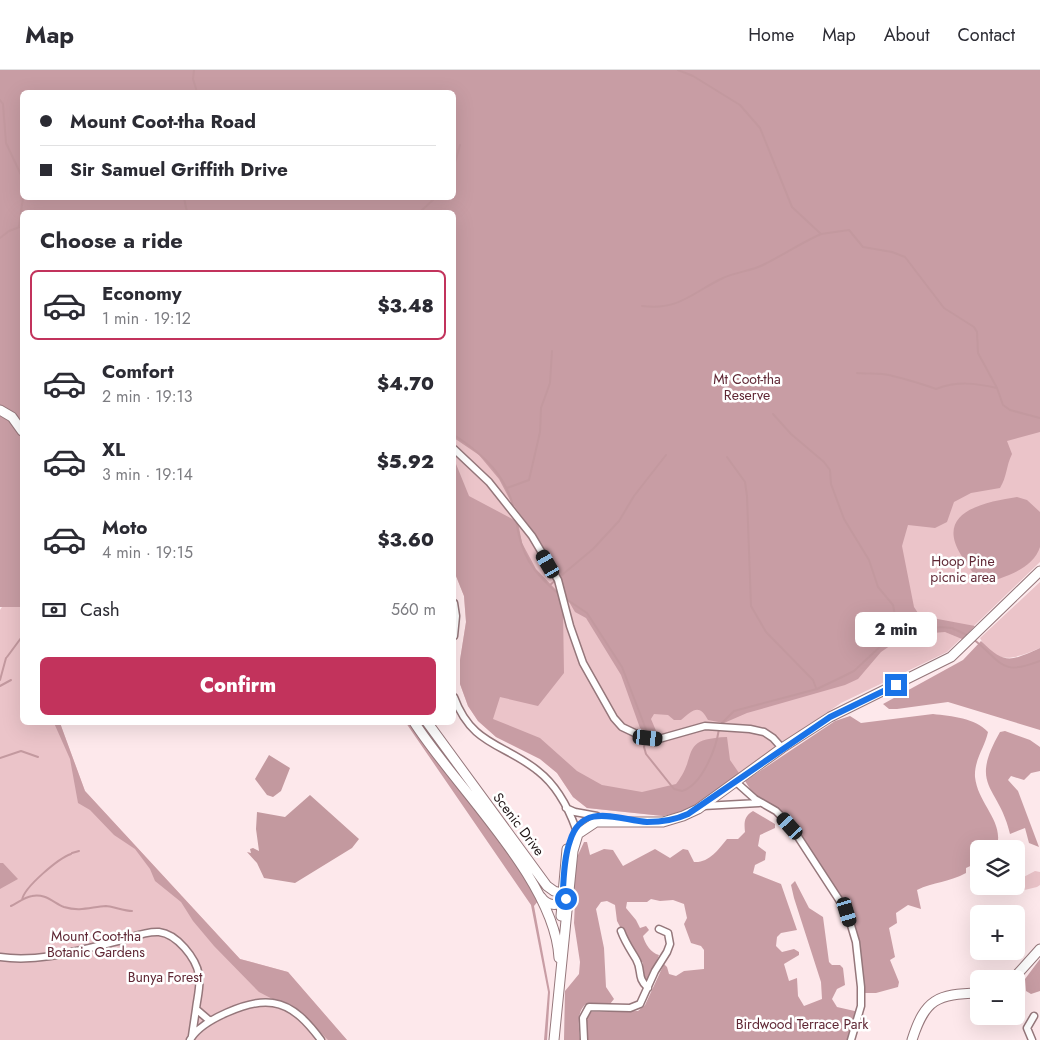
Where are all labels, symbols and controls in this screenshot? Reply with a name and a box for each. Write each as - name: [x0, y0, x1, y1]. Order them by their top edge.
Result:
- text: Map: [25, 17, 74, 52]
- text: Home: [748, 22, 794, 48]
- text: Map: [822, 22, 856, 48]
- text: About: [884, 22, 929, 48]
- text: Contact: [957, 22, 1015, 48]
- text: Mount Coot-tha Road: [70, 108, 256, 135]
- text: Sir Samuel Griffith Drive: [70, 156, 288, 183]
- text: Choose a ride: [40, 224, 183, 256]
- text: Economy: [102, 280, 182, 307]
- icon: car: [42, 283, 87, 328]
- text: $3.48: [377, 292, 434, 319]
- text: 1 min · 19:12: [102, 307, 191, 330]
- text: Comfort: [102, 358, 174, 385]
- icon: car: [42, 361, 87, 406]
- park label: Mt Coot-tha Reserve: [713, 369, 781, 405]
- text: $4.70: [377, 370, 434, 397]
- text: 2 min · 19:13: [102, 385, 193, 408]
- text: XL: [102, 436, 125, 463]
- icon: car: [42, 439, 87, 484]
- text: $5.92: [377, 448, 434, 475]
- text: 3 min · 19:14: [102, 463, 193, 486]
- text: Moto: [102, 514, 147, 541]
- icon: car: [42, 517, 87, 562]
- text: $3.60: [378, 526, 434, 553]
- text: 4 min · 19:15: [102, 541, 193, 564]
- car: [534, 547, 561, 581]
- park label: Hoop Pine picnic area: [930, 551, 996, 587]
- icon: cash: [40, 596, 68, 624]
- text: Cash: [80, 596, 120, 623]
- text: 560 m: [391, 598, 436, 621]
- callout: 2 min: [855, 612, 937, 648]
- text: 2 min: [875, 618, 917, 641]
- button: Confirm: [40, 657, 436, 715]
- route end: [885, 674, 907, 696]
- car: [632, 729, 663, 747]
- street label: Scenic Drive: [489, 788, 549, 860]
- car: [774, 810, 805, 842]
- map controls: [970, 840, 1025, 1025]
- button: layers: [970, 840, 1025, 895]
- route start: [555, 888, 577, 910]
- car: [835, 895, 858, 929]
- button: +: [970, 905, 1025, 960]
- park label: Mount Coot-tha Botanic Gardens: [47, 926, 145, 962]
- park label: Bunya Forest: [128, 967, 203, 987]
- button: −: [970, 970, 1025, 1025]
- park label: Birdwood Terrace Park: [736, 1014, 869, 1034]

